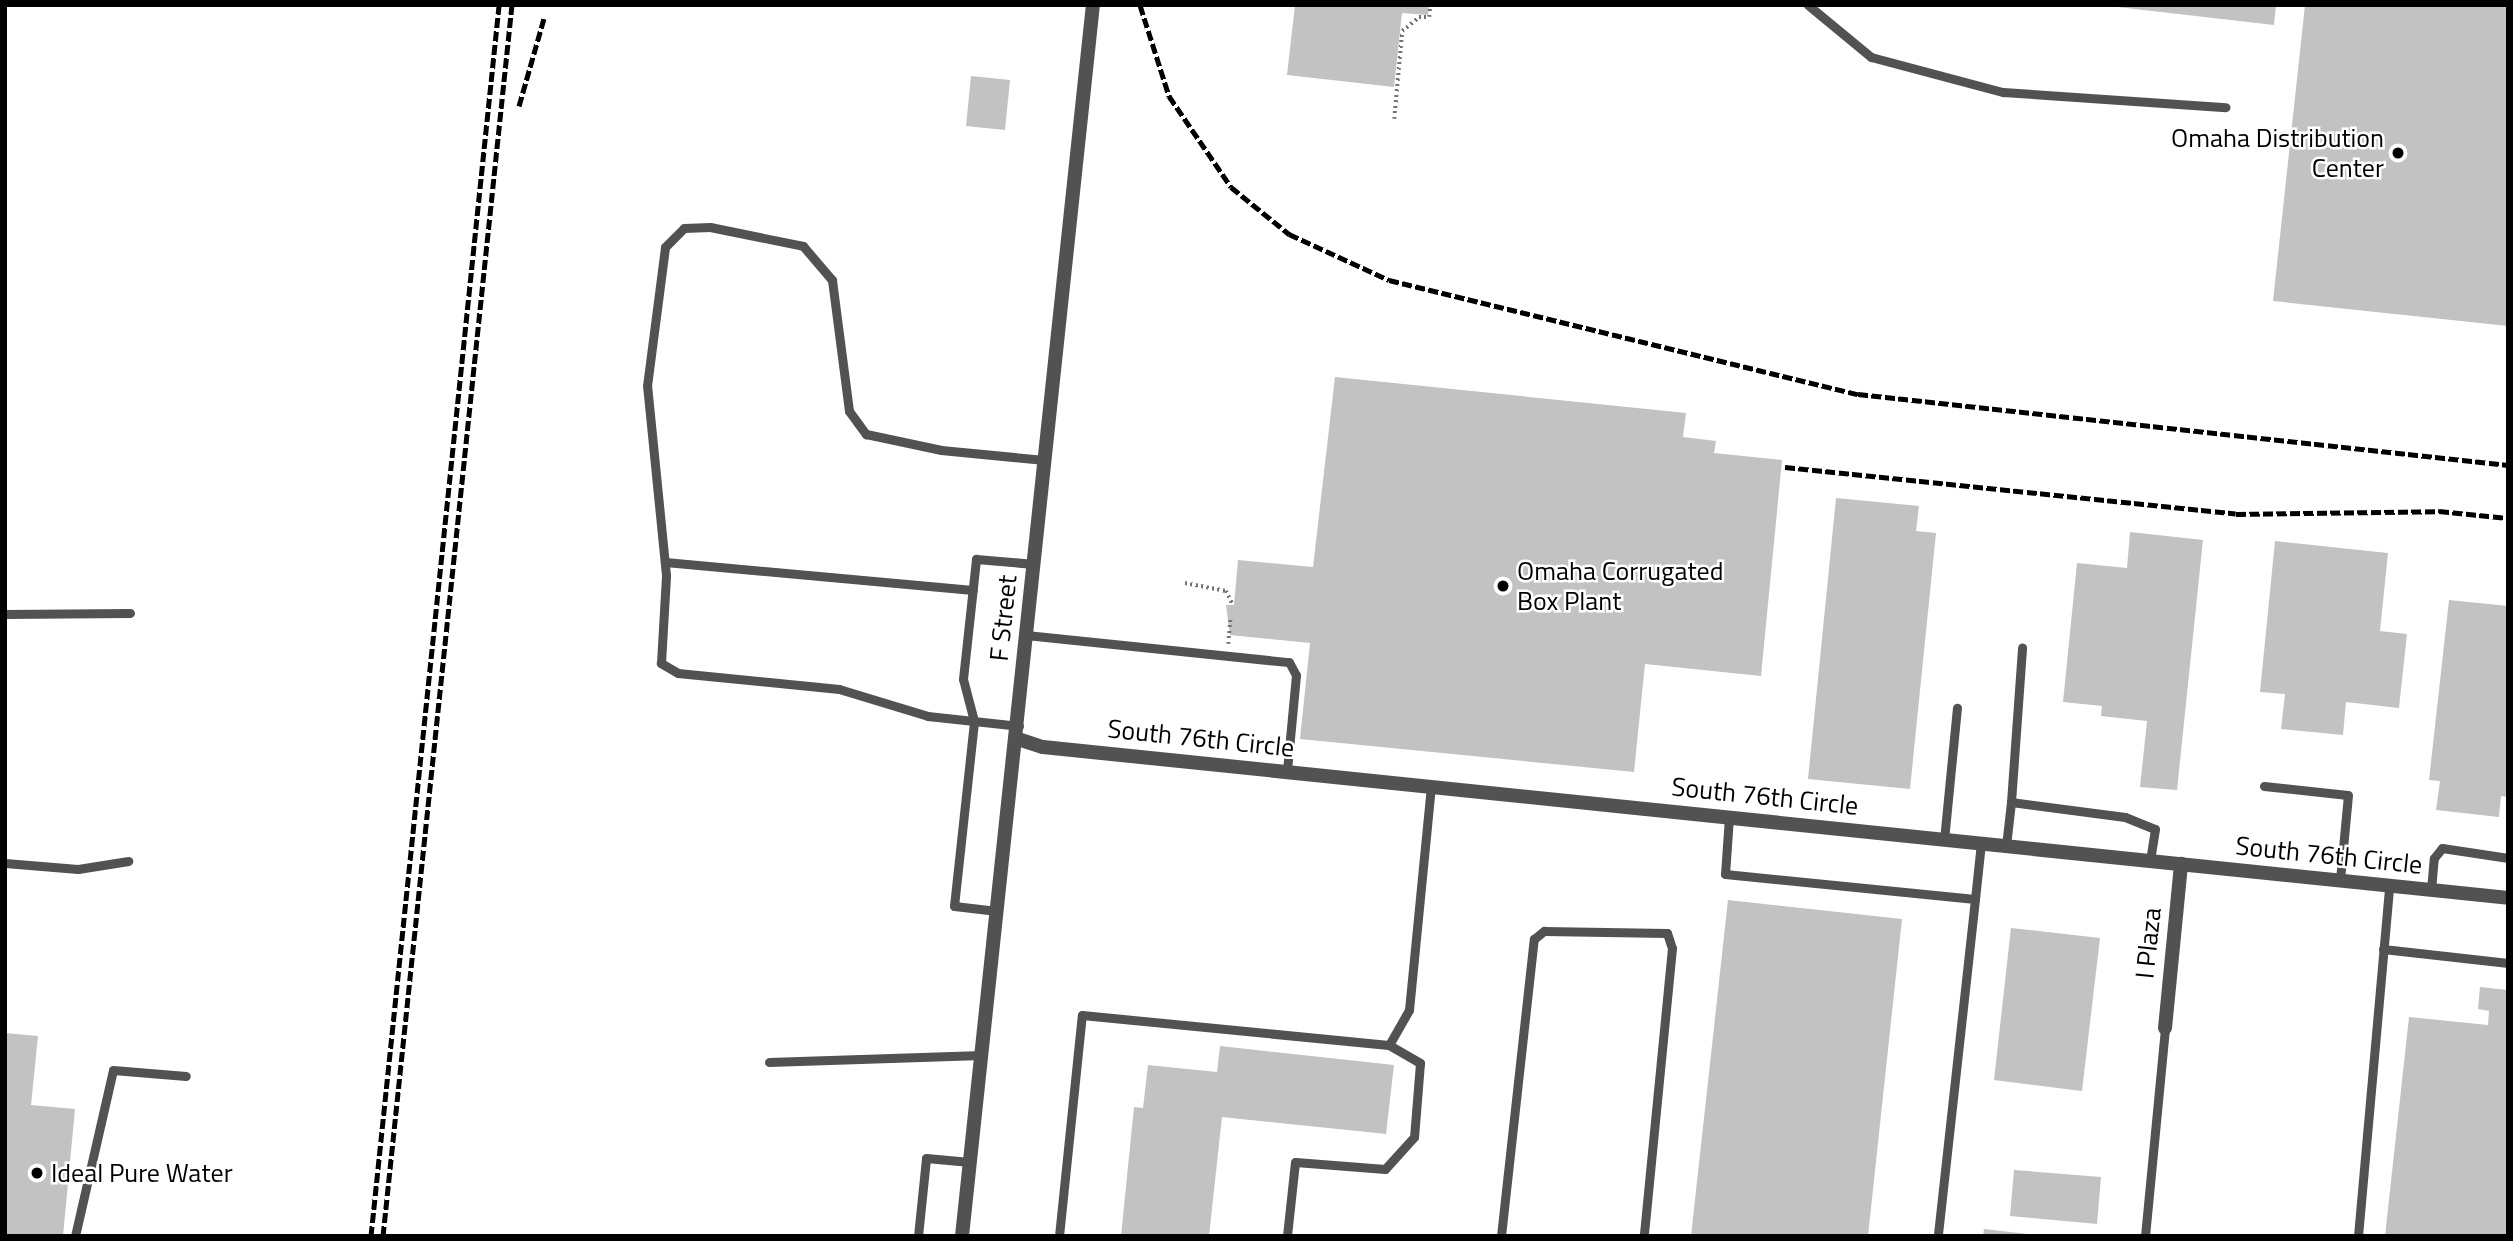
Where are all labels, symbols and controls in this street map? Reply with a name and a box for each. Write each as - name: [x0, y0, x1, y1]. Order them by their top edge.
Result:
- place label: Omaha Distribution Center: [2171, 122, 2384, 184]
- marker: Omaha Distribution Center: [2390, 145, 2406, 161]
- place label: Omaha Corrugated Box Plant: [1517, 555, 1723, 616]
- street label: F Street: [983, 573, 1023, 663]
- marker: Omaha Corrugated Box Plant: [1495, 578, 1511, 594]
- street label: South 76th Circle: [1106, 713, 1296, 763]
- street label: South 76th Circle: [1670, 771, 1860, 821]
- street label: South 76th Circle: [2234, 830, 2424, 880]
- street label: I Plaza: [2129, 906, 2167, 980]
- place label: Ideal Pure Water: [51, 1157, 233, 1189]
- marker: Ideal Pure Water: [29, 1165, 45, 1181]

